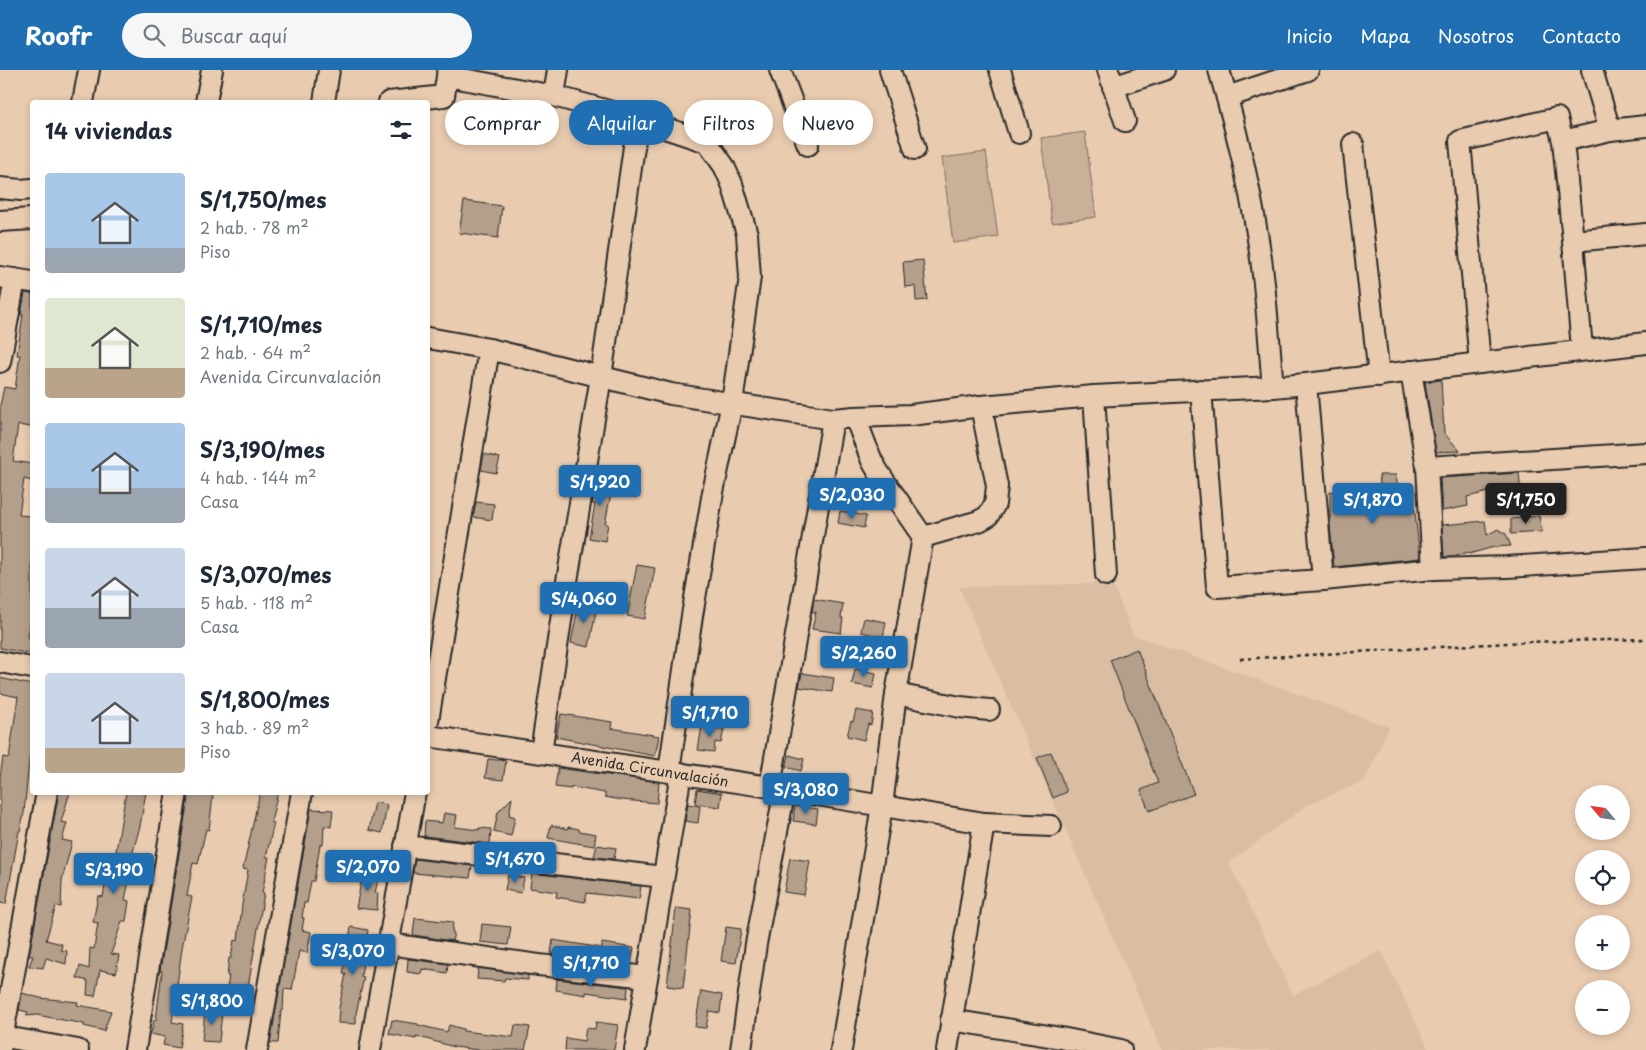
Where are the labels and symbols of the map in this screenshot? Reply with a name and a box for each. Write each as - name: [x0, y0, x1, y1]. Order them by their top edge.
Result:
- pin: S/1,920: [554, 464, 646, 507]
- pin: S/2,030: [806, 478, 898, 520]
- pin: S/1,870: [1327, 482, 1419, 525]
- pin: S/1,750: [1480, 482, 1572, 525]
- pin: S/4,060: [538, 582, 630, 624]
- pin: S/2,260: [818, 636, 910, 678]
- pin: S/1,710: [664, 696, 756, 738]
- street label: Avenida Circunvalación: [570, 746, 730, 792]
- pin: S/3,080: [760, 772, 852, 815]
- north arrow: [1575, 785, 1630, 840]
- pin: S/1,670: [469, 842, 561, 884]
- pin: S/2,070: [322, 850, 414, 892]
- pin: S/3,190: [68, 852, 160, 895]
- pin: S/3,070: [307, 934, 399, 976]
- pin: S/1,710: [545, 946, 637, 988]
- pin: S/1,800: [166, 984, 258, 1026]

